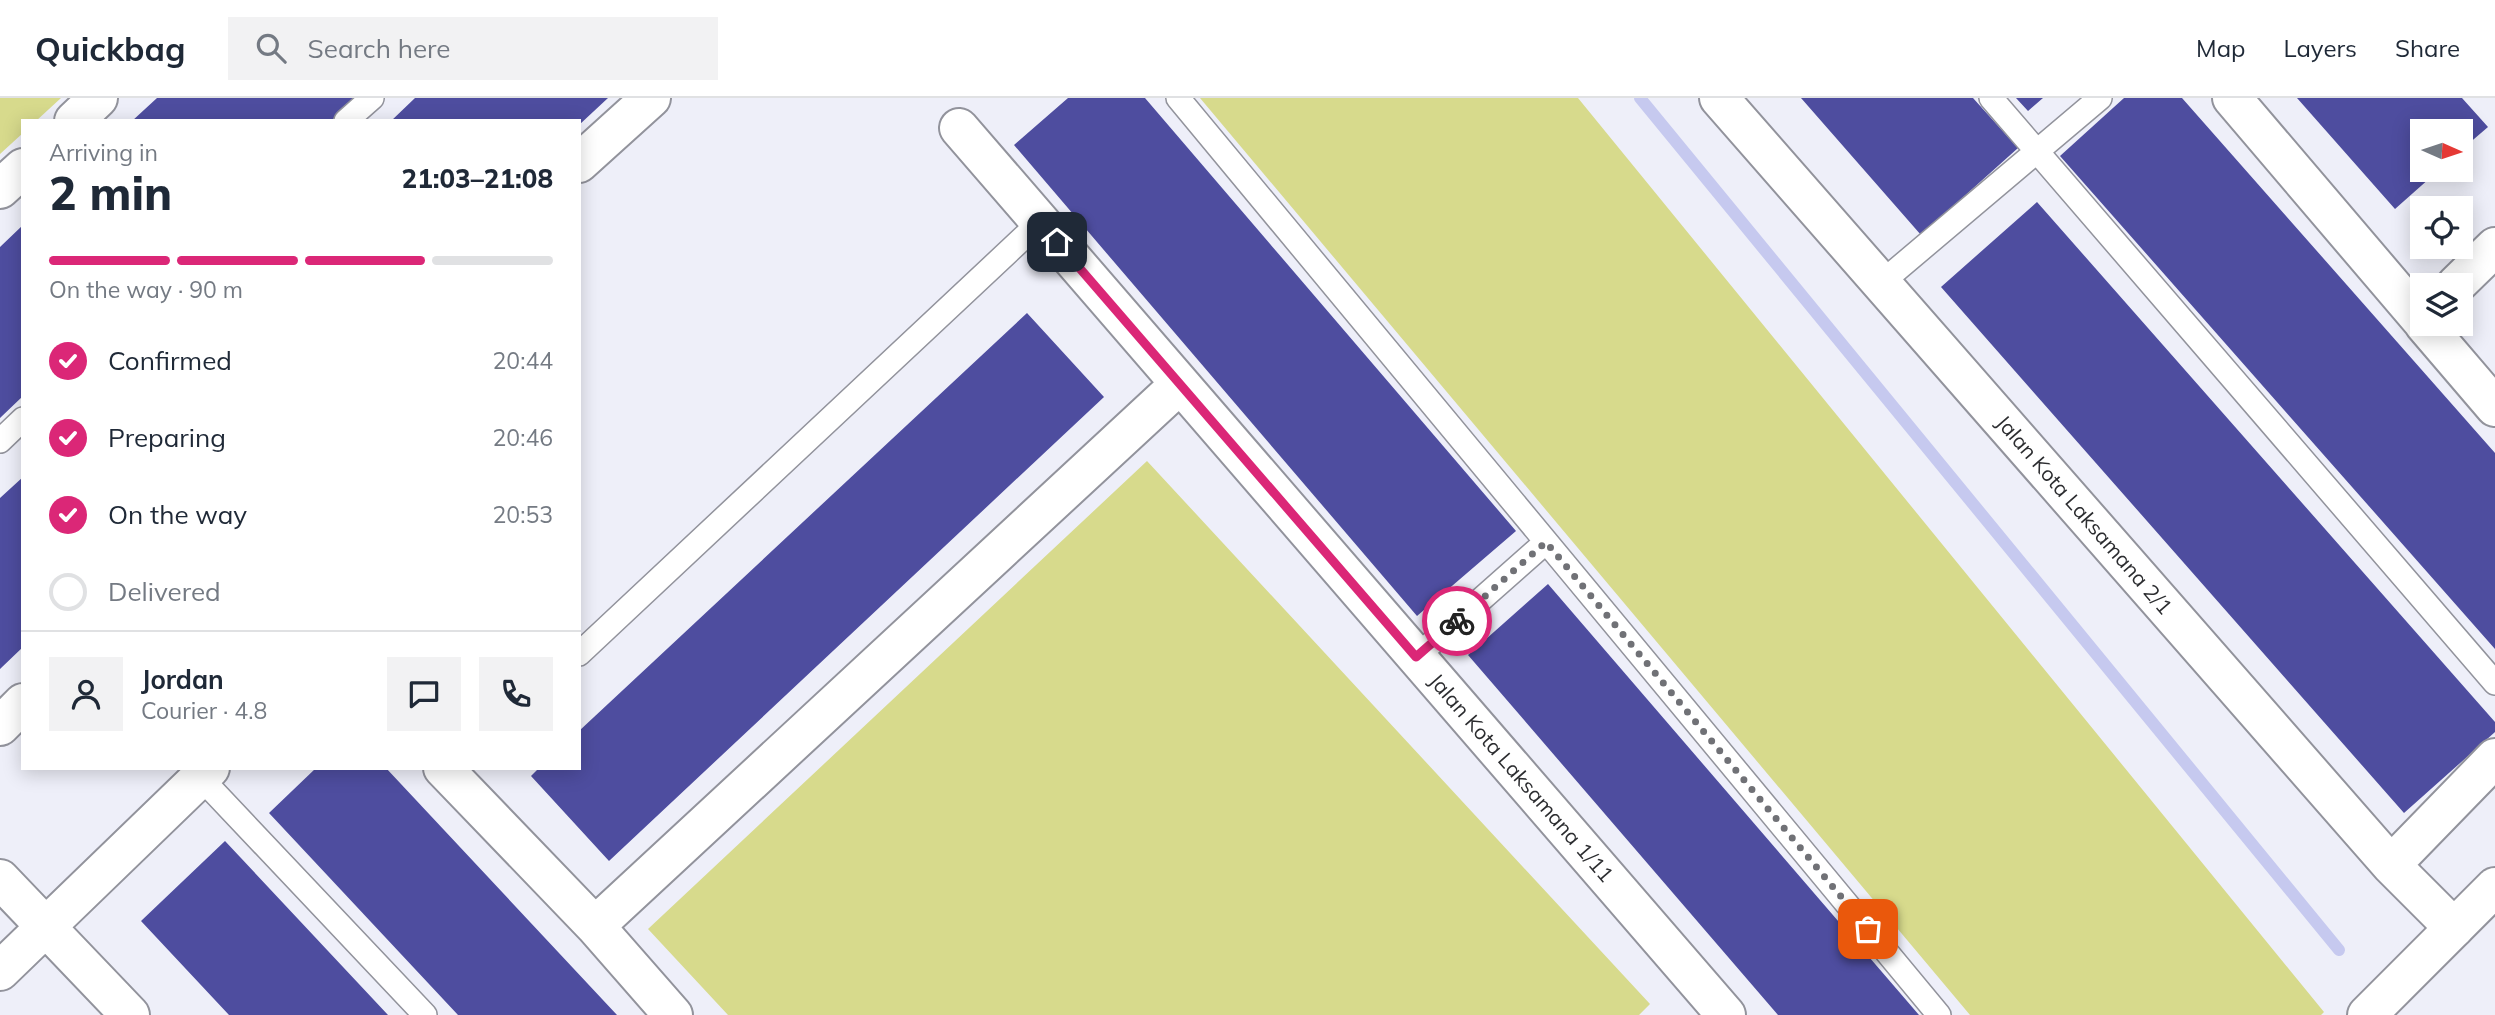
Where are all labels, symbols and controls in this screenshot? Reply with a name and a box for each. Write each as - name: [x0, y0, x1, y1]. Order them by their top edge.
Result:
- search box: [228, 17, 718, 80]
- text: Quickbag: [35, 28, 186, 69]
- icon: search: [252, 29, 290, 67]
- text: Search here: [308, 32, 450, 65]
- text: Map: [2196, 33, 2245, 63]
- text: Layers: [2283, 33, 2357, 63]
- text: Share: [2395, 33, 2460, 63]
- north arrow: [2410, 119, 2473, 182]
- map controls: [2410, 119, 2473, 336]
- text: Arriving in: [49, 138, 158, 167]
- text: 21:03–21:08: [402, 162, 553, 195]
- text: 2 min: [49, 164, 172, 222]
- button: locate: [2410, 196, 2473, 259]
- pin: [1027, 212, 1087, 272]
- icon: home: [1038, 223, 1076, 261]
- button: layers: [2410, 273, 2473, 336]
- text: On the way · 90 m: [49, 275, 243, 304]
- icon: check: [49, 342, 87, 380]
- text: Confirmed: [108, 344, 232, 377]
- text: 20:44: [493, 346, 553, 375]
- street label: Jalan Kota Laksamana 2/1: [1991, 409, 2178, 619]
- icon: check: [49, 419, 87, 457]
- text: Preparing: [108, 421, 226, 454]
- text: 20:46: [493, 423, 553, 452]
- icon: check: [49, 496, 87, 534]
- text: On the way: [108, 498, 247, 531]
- text: 20:53: [493, 500, 553, 529]
- text: Delivered: [108, 575, 221, 608]
- courier: [1422, 586, 1492, 656]
- icon: bike: [1438, 602, 1476, 640]
- button: person: [49, 657, 123, 731]
- button: chat: [387, 657, 461, 731]
- button: phone: [479, 657, 553, 731]
- text: Jordan: [141, 663, 224, 696]
- street label: Jalan Kota Laksamana 1/11: [1424, 668, 1620, 887]
- text: Courier · 4.8: [141, 696, 267, 725]
- pin: [1838, 899, 1898, 959]
- icon: bag: [1849, 910, 1887, 948]

